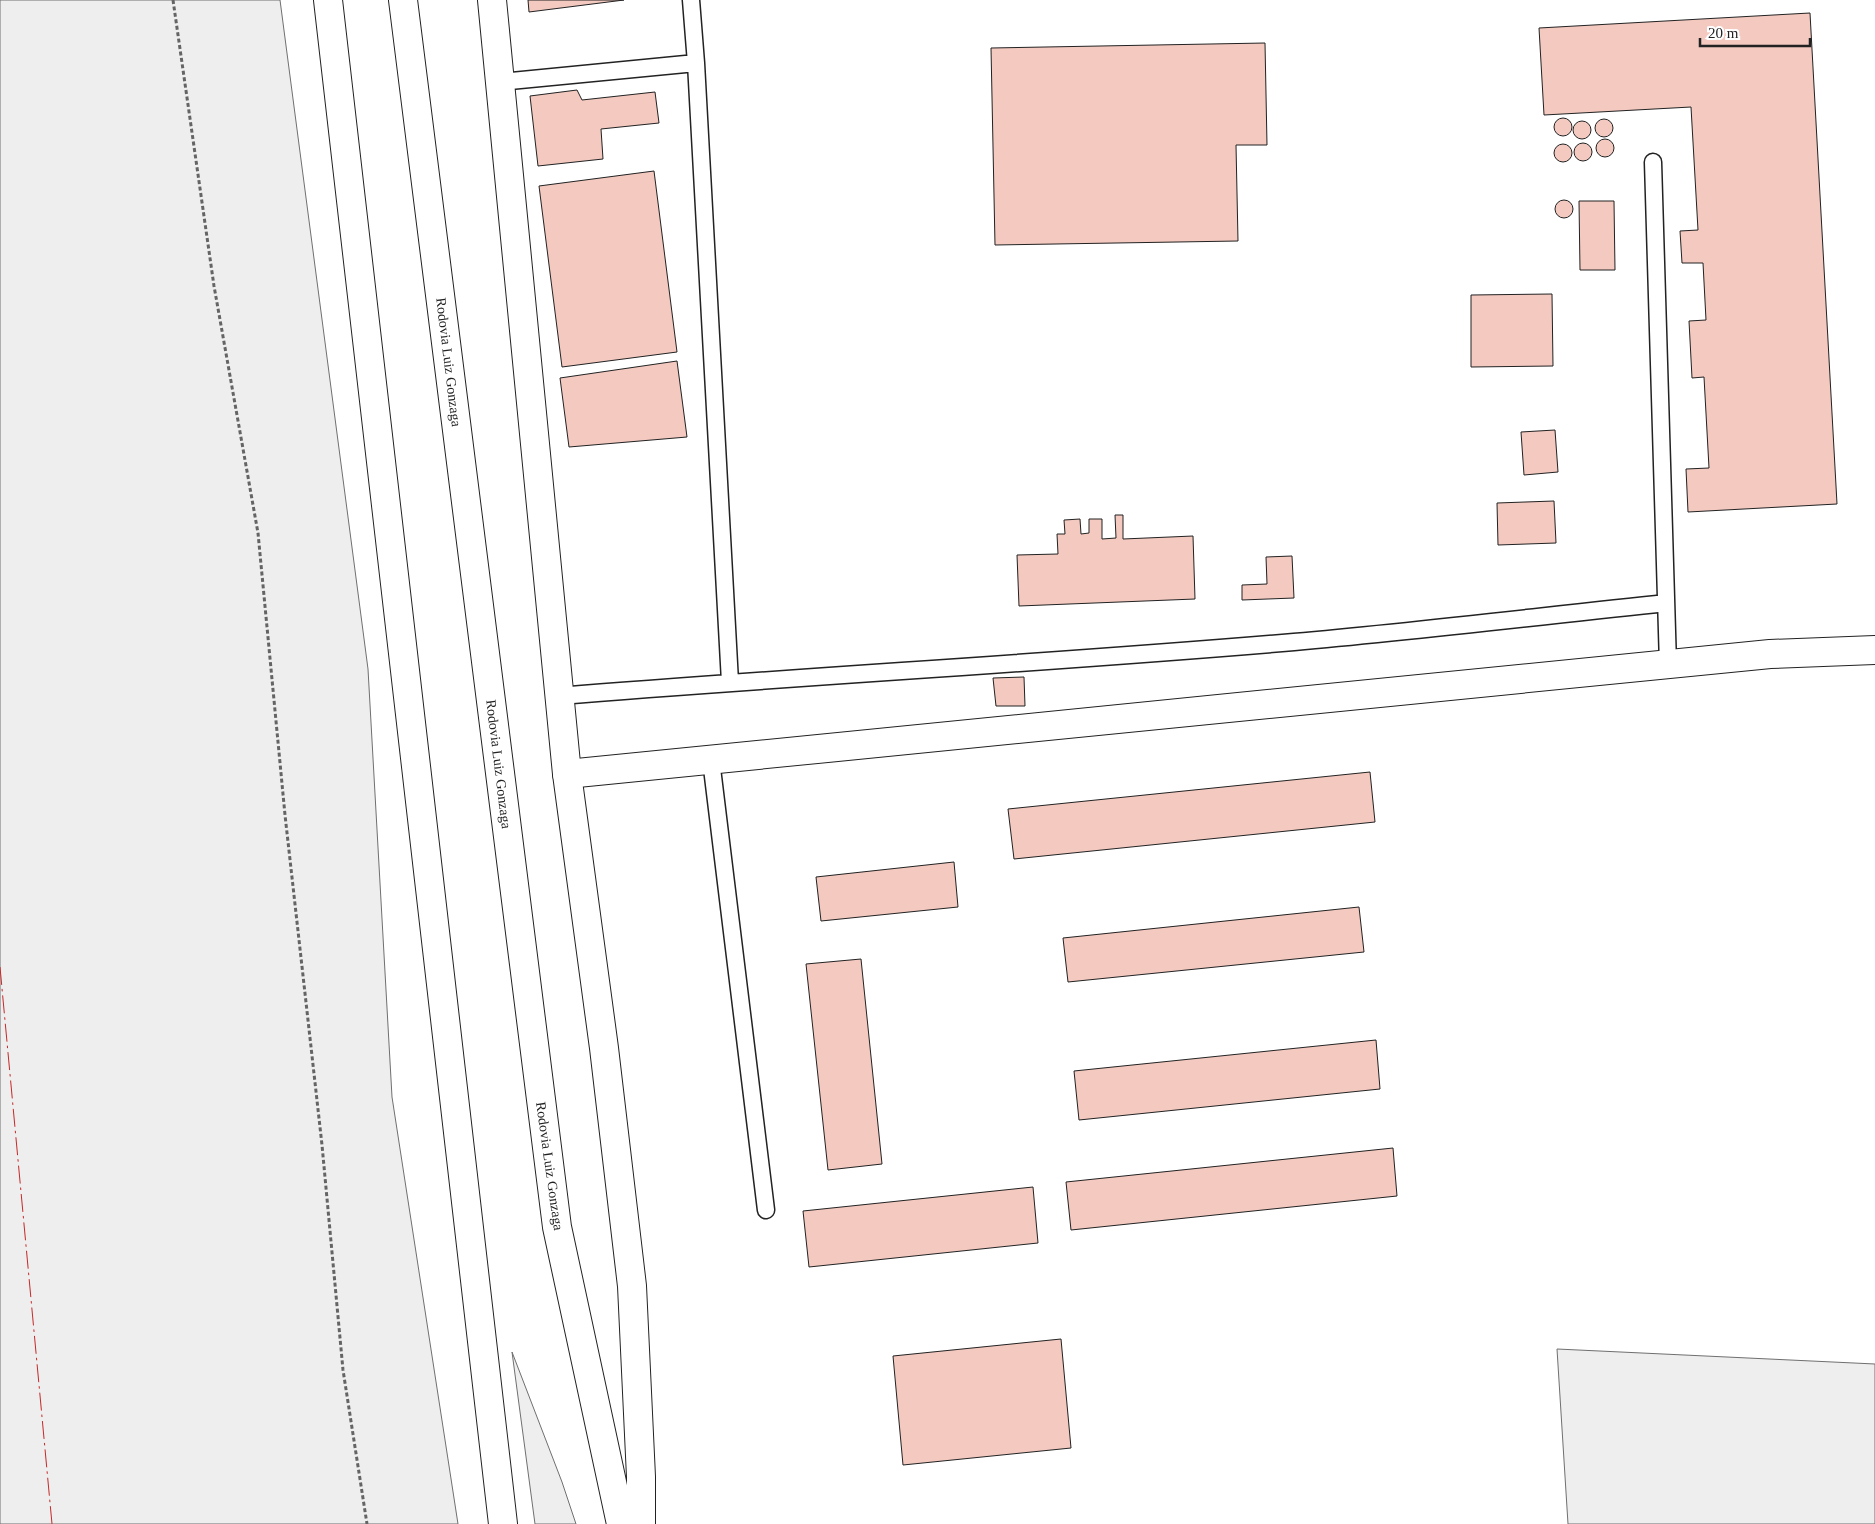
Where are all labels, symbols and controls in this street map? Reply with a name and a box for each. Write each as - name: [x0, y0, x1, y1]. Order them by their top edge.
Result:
- scale bar: [1700, 15, 1810, 47]
- text: 20 m: [1708, 25, 1739, 41]
- street label: Rodovia Luiz Gonzaga: [433, 297, 464, 428]
- street label: Rodovia Luiz Gonzaga: [483, 699, 514, 830]
- street label: Rodovia Luiz Gonzaga: [533, 1101, 566, 1232]

